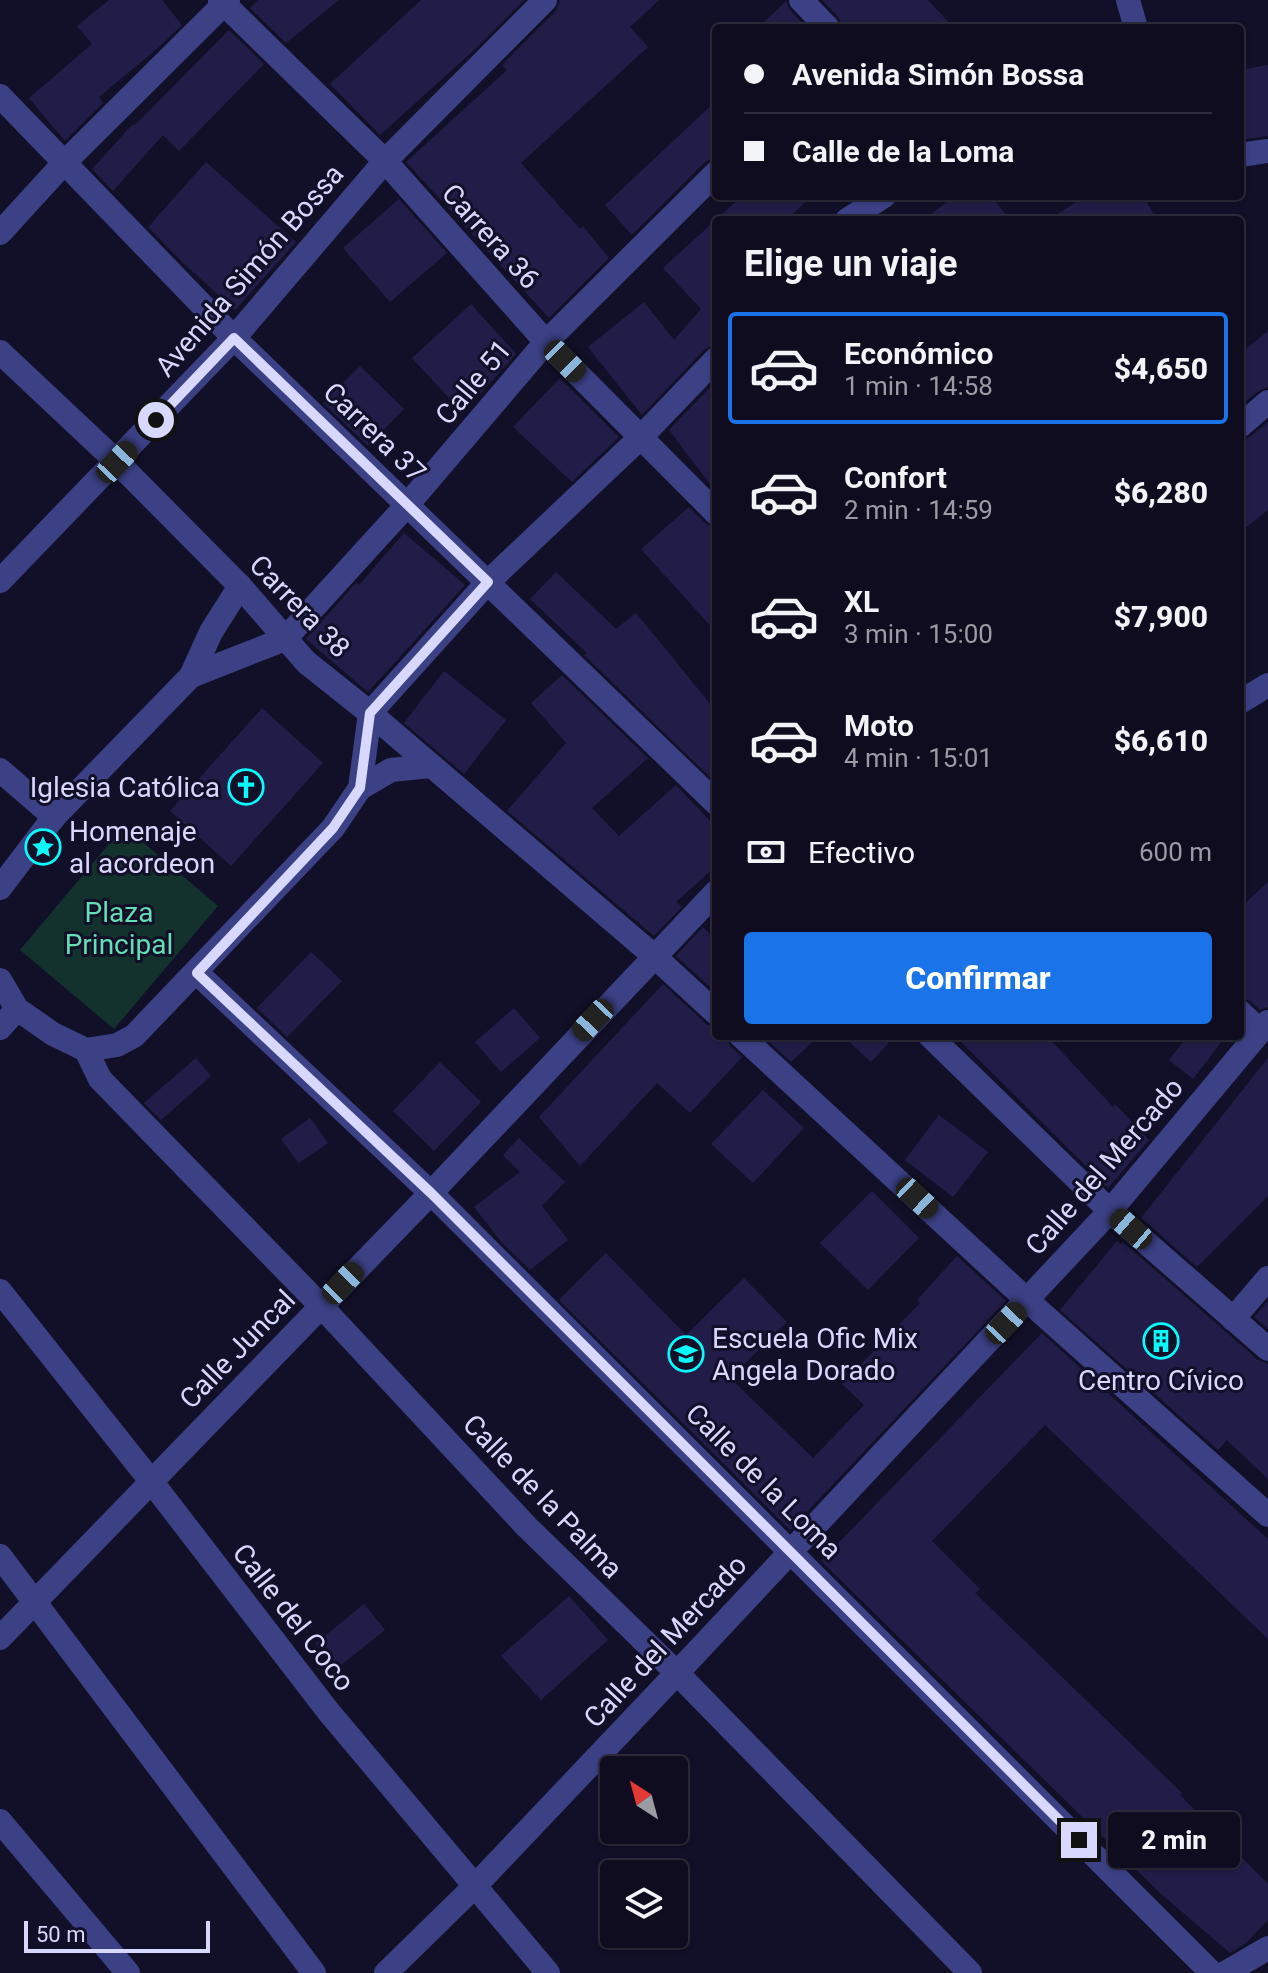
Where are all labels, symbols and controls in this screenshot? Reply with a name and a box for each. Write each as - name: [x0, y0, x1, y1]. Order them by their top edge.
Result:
- text: Avenida Simón Bossa: [792, 57, 1084, 92]
- text: Calle de la Loma: [792, 134, 1014, 169]
- street label: Avenida Simón Bossa: [148, 158, 350, 383]
- street label: Carrera 36: [435, 177, 546, 296]
- text: Elige un viaje: [744, 243, 957, 285]
- icon: car: [748, 332, 820, 404]
- street label: Calle 51: [428, 333, 518, 431]
- car: [540, 336, 590, 386]
- text: Económico: [844, 336, 993, 371]
- text: $4,650: [1114, 351, 1208, 386]
- text: 1 min · 14:58: [844, 371, 993, 401]
- street label: Carrera 37: [317, 375, 433, 489]
- route start: [138, 402, 174, 438]
- car: [92, 436, 142, 488]
- icon: car: [748, 456, 820, 528]
- text: Confort: [844, 460, 947, 495]
- text: $6,280: [1114, 475, 1208, 510]
- text: 2 min · 14:59: [844, 495, 993, 525]
- street label: Carrera 38: [243, 548, 357, 664]
- icon: car: [748, 580, 820, 652]
- text: XL: [844, 584, 879, 619]
- text: $7,900: [1114, 599, 1208, 634]
- text: 3 min · 15:00: [844, 619, 993, 649]
- icon: car: [748, 704, 820, 776]
- text: Moto: [844, 708, 914, 743]
- text: $6,610: [1114, 723, 1208, 758]
- text: 4 min · 15:01: [844, 743, 993, 773]
- church icon: Iglesia Católica: [227, 768, 265, 806]
- place label: Iglesia Católica: [30, 771, 220, 804]
- place label: Homenaje al acordeon: [69, 815, 215, 880]
- place icon: Homenaje al acordeon: [24, 828, 62, 866]
- icon: cash: [744, 830, 788, 874]
- text: Efectivo: [808, 835, 915, 870]
- text: 600 m: [1139, 837, 1212, 867]
- park label: Plaza Principal: [65, 896, 173, 961]
- button: Confirmar: [744, 932, 1212, 1024]
- car: [568, 994, 618, 1046]
- street label: Calle del Mercado: [1019, 1071, 1190, 1261]
- car: [891, 1173, 943, 1223]
- car: [1105, 1204, 1157, 1254]
- car: [318, 1257, 368, 1309]
- street label: Calle Juncal: [173, 1283, 302, 1415]
- car: [981, 1297, 1031, 1349]
- place label: Escuela Ofic Mix Angela Dorado: [712, 1322, 918, 1387]
- building icon: Centro Cívico: [1142, 1322, 1180, 1360]
- school or university icon: Escuela Ofic Mix Angela Dorado: [667, 1335, 705, 1373]
- place label: Centro Cívico: [1078, 1364, 1244, 1397]
- street label: Calle de la Loma: [679, 1397, 848, 1566]
- street label: Calle de la Palma: [456, 1408, 629, 1585]
- street label: Calle del Coco: [226, 1537, 361, 1698]
- street label: Calle del Mercado: [577, 1548, 754, 1734]
- north arrow: [600, 1756, 688, 1844]
- map controls: [600, 1756, 688, 1948]
- callout: 2 min: [1107, 1812, 1239, 1868]
- route end: [1061, 1822, 1097, 1858]
- text: 2 min: [1141, 1825, 1207, 1855]
- button: layers: [600, 1860, 688, 1948]
- scale bar: [24, 1917, 210, 1953]
- text: 50 m: [36, 1922, 85, 1947]

